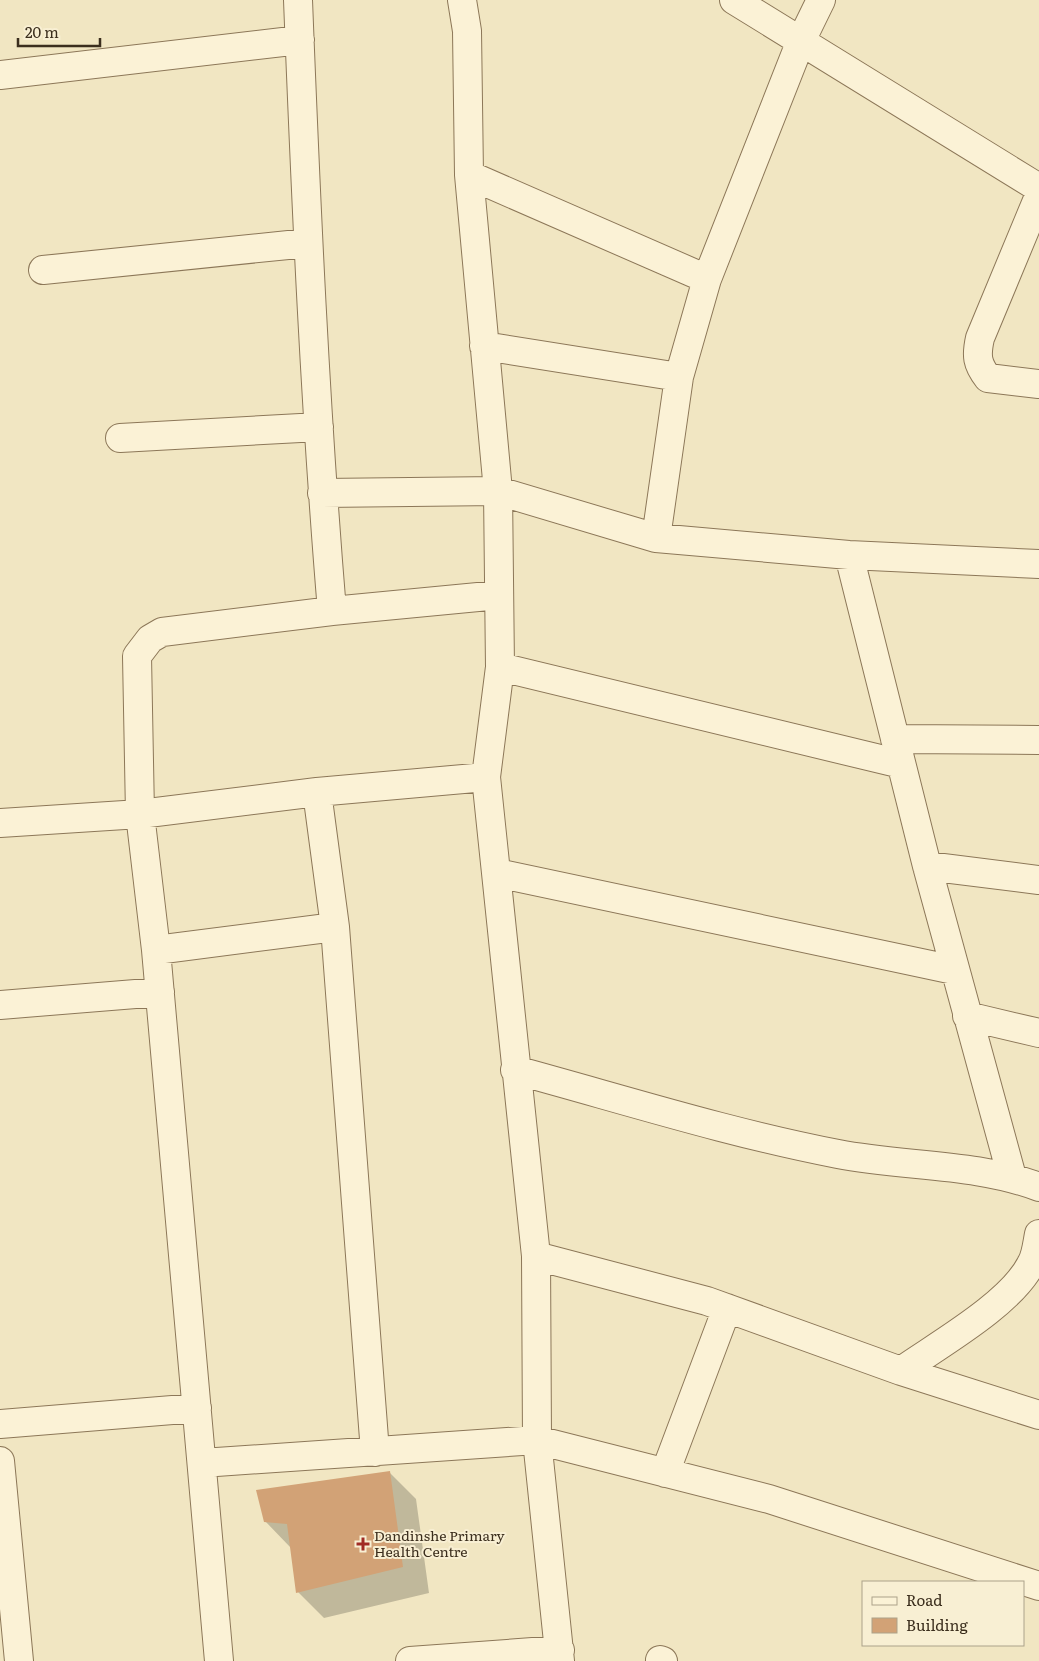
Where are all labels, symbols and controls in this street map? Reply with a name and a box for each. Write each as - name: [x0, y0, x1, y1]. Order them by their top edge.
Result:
- scale bar: [18, 15, 100, 47]
- text: 20 m: [25, 20, 59, 43]
- place label: Dandinshe Primary Health Centre: [374, 1525, 506, 1561]
- marker: Dandinshe Primary Health Centre: [356, 1537, 370, 1551]
- legend: [862, 1581, 1024, 1646]
- text: Road: [906, 1588, 942, 1611]
- text: Building: [906, 1613, 968, 1636]

